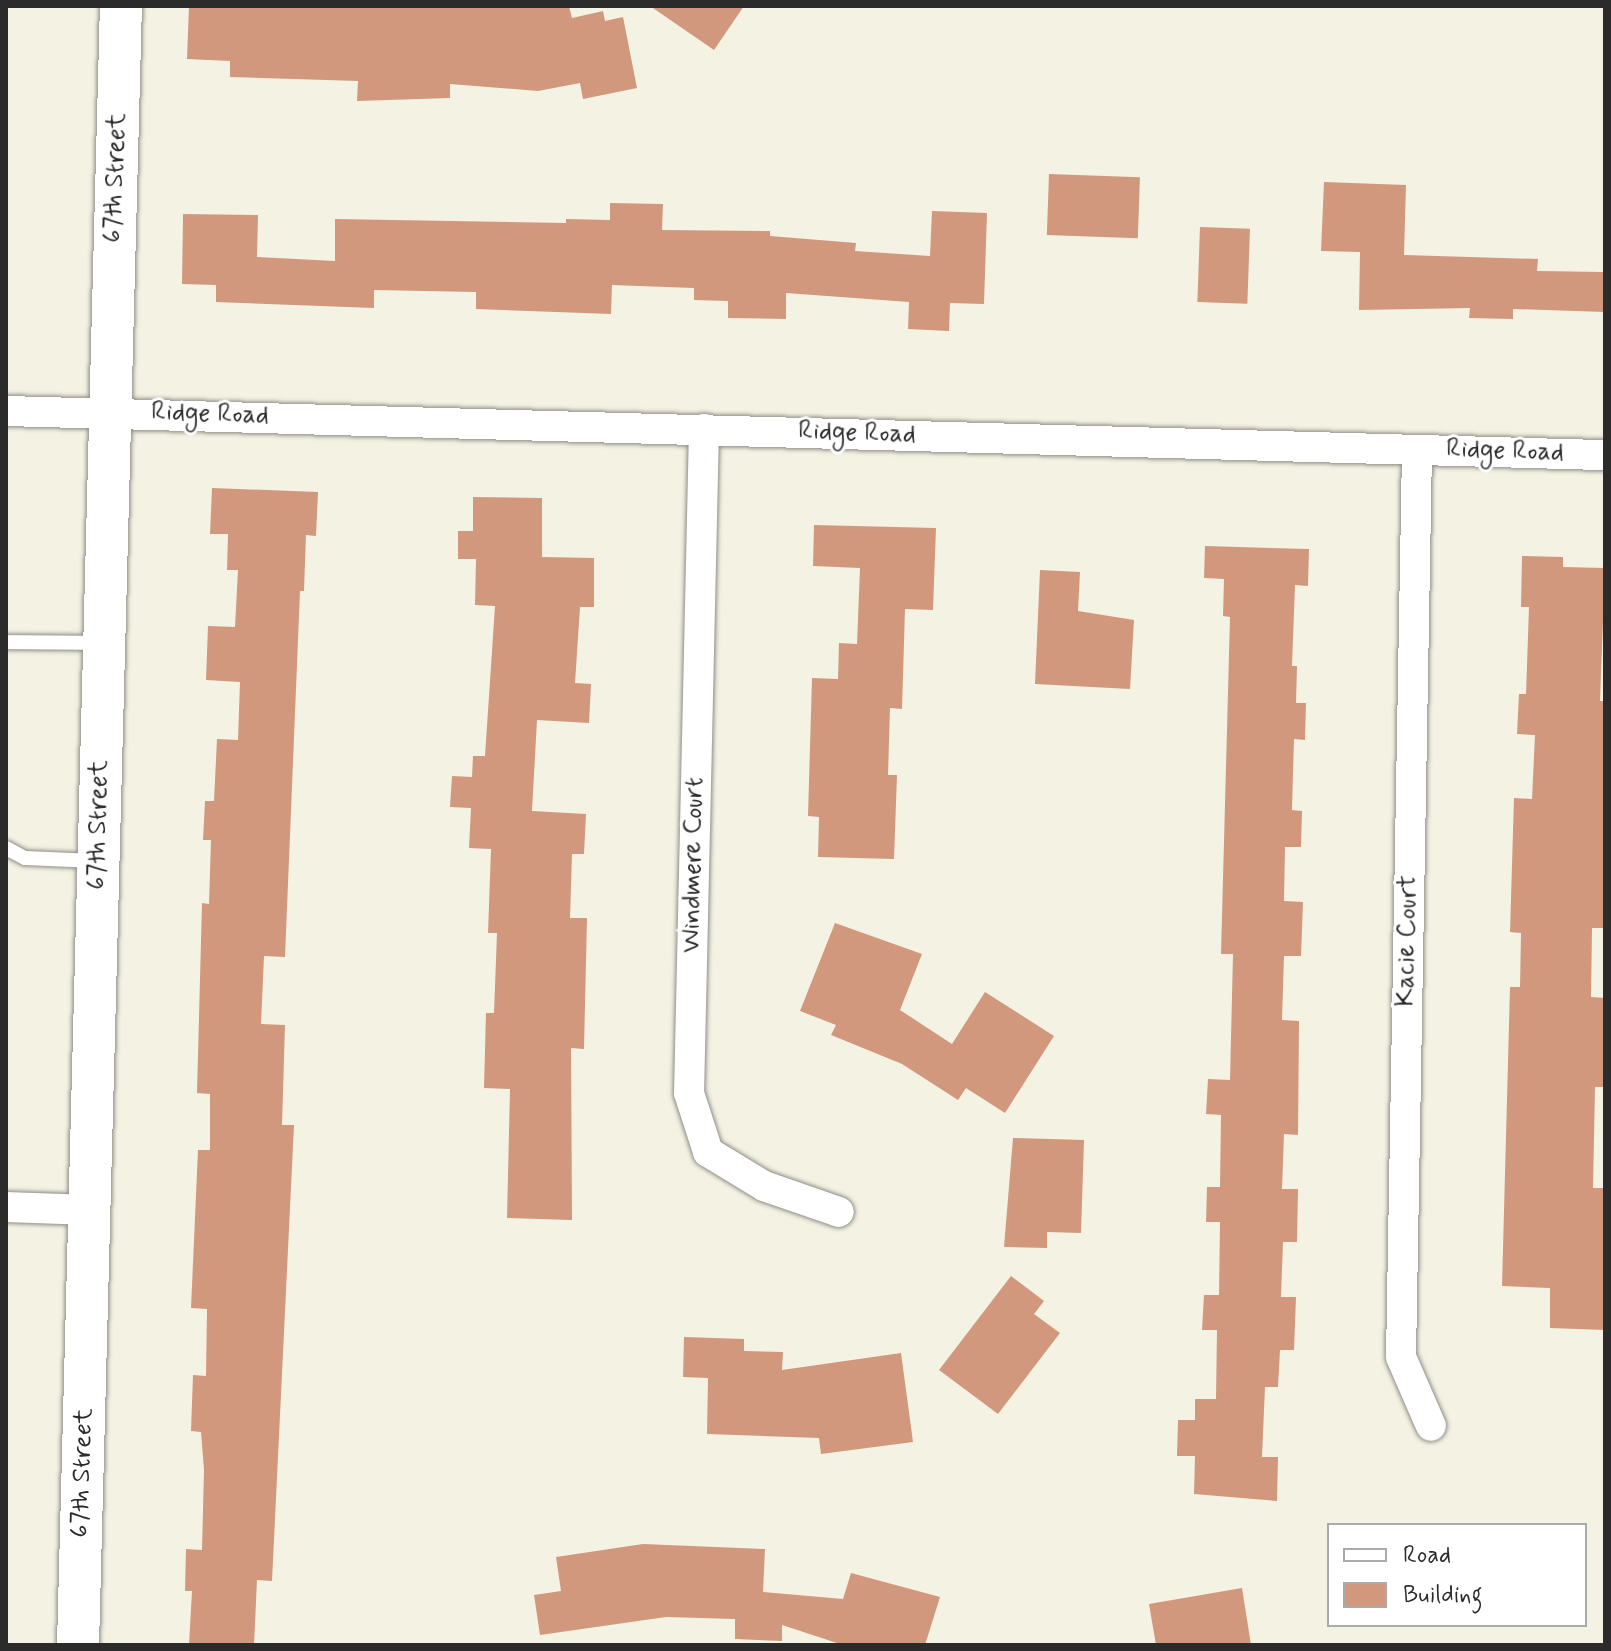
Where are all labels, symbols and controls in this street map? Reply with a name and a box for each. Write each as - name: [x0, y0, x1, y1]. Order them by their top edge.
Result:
- street label: 67th Street: [98, 113, 134, 243]
- street label: Ridge Road: [150, 397, 270, 433]
- street label: Ridge Road: [797, 416, 917, 452]
- street label: Ridge Road: [1445, 434, 1565, 470]
- street label: 67th Street: [82, 760, 116, 890]
- street label: Windmere Court: [677, 774, 711, 956]
- street label: Kacie Court: [1391, 875, 1425, 1007]
- street label: 67th Street: [65, 1408, 101, 1538]
- legend: [1327, 1523, 1587, 1627]
- text: Road: [1403, 1540, 1451, 1571]
- text: Building: [1403, 1580, 1483, 1611]

